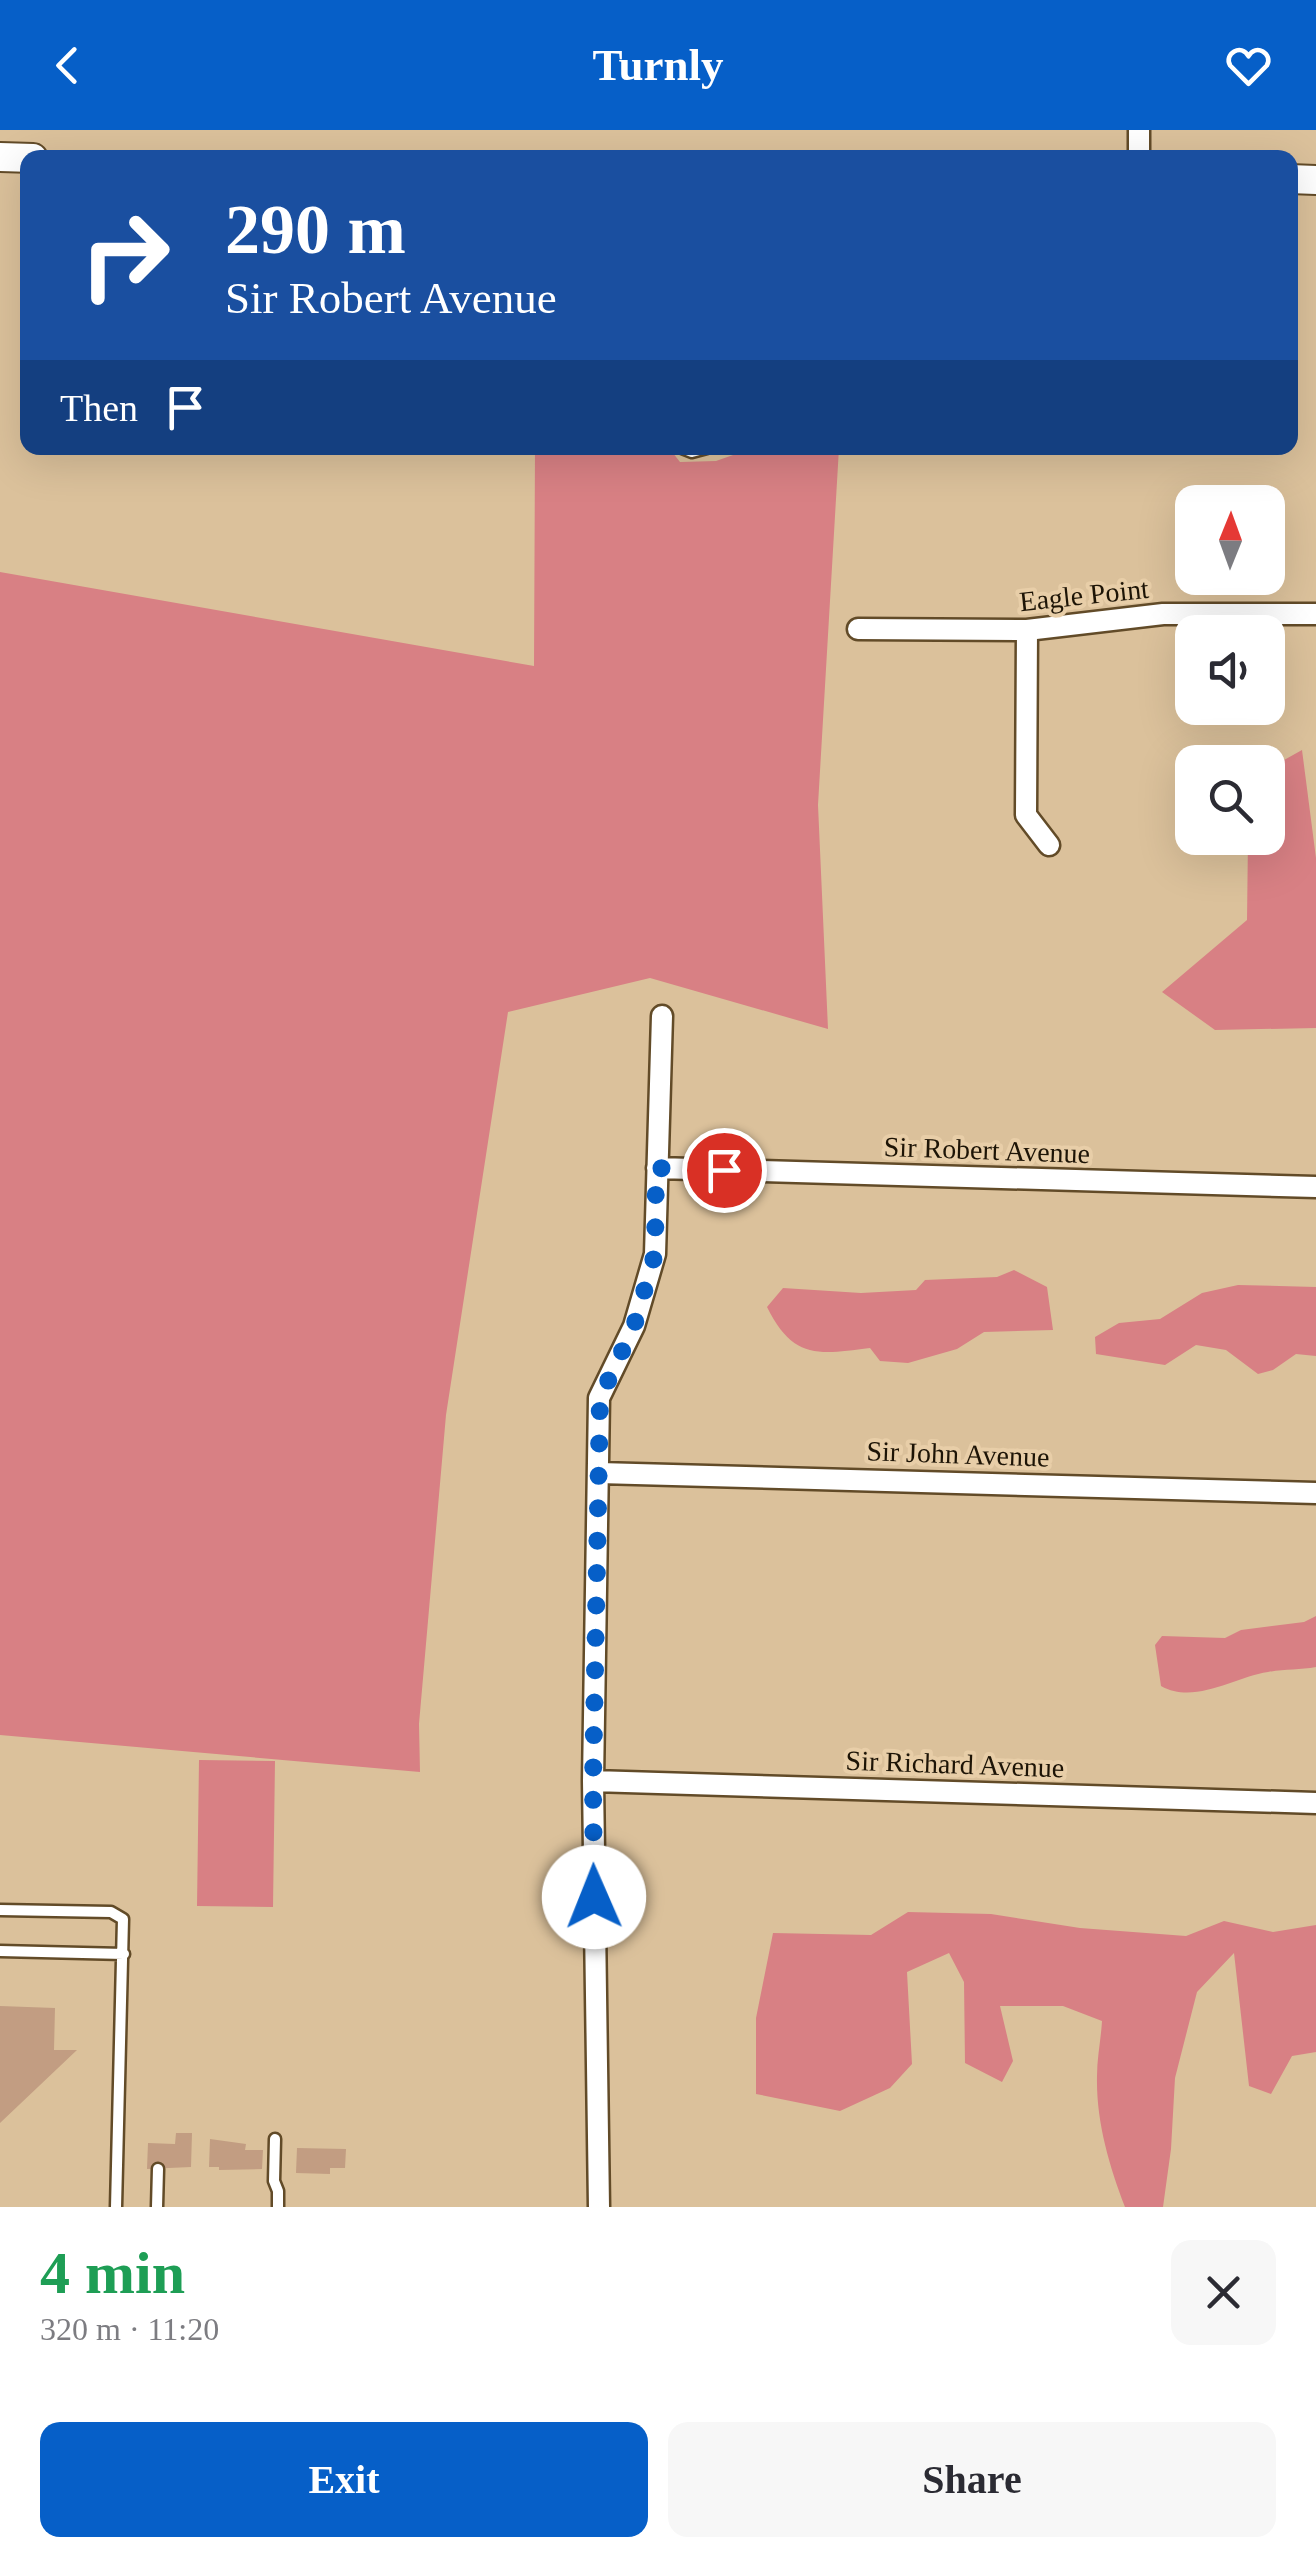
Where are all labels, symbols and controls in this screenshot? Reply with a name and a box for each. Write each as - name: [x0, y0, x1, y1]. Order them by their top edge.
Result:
- icon: back: [40, 38, 95, 93]
- icon: heart: [1221, 38, 1276, 93]
- text: Turnly: [593, 40, 723, 90]
- icon: right: [60, 190, 190, 320]
- text: 290 m: [225, 191, 406, 268]
- text: Sir Robert Avenue: [225, 273, 557, 323]
- icon: arrive: [158, 380, 213, 435]
- text: Then: [60, 387, 138, 429]
- north arrow: [1175, 485, 1285, 595]
- map controls: [1175, 485, 1285, 855]
- street label: Eagle Point: [1018, 573, 1150, 617]
- button: sound: [1175, 615, 1285, 725]
- button: search: [1175, 745, 1285, 855]
- pin: [682, 1128, 767, 1213]
- street label: Sir Robert Avenue: [883, 1131, 1091, 1169]
- icon: arrive: [697, 1143, 752, 1198]
- street label: Sir John Avenue: [866, 1435, 1050, 1473]
- street label: Sir Richard Avenue: [845, 1745, 1065, 1783]
- position arrow: [542, 1845, 646, 1949]
- text: 4 min: [40, 2240, 185, 2306]
- button: close: [1171, 2240, 1276, 2345]
- text: 320 m · 11:20: [40, 2311, 219, 2347]
- button: Exit: [40, 2422, 648, 2537]
- button: Share: [668, 2422, 1276, 2537]

